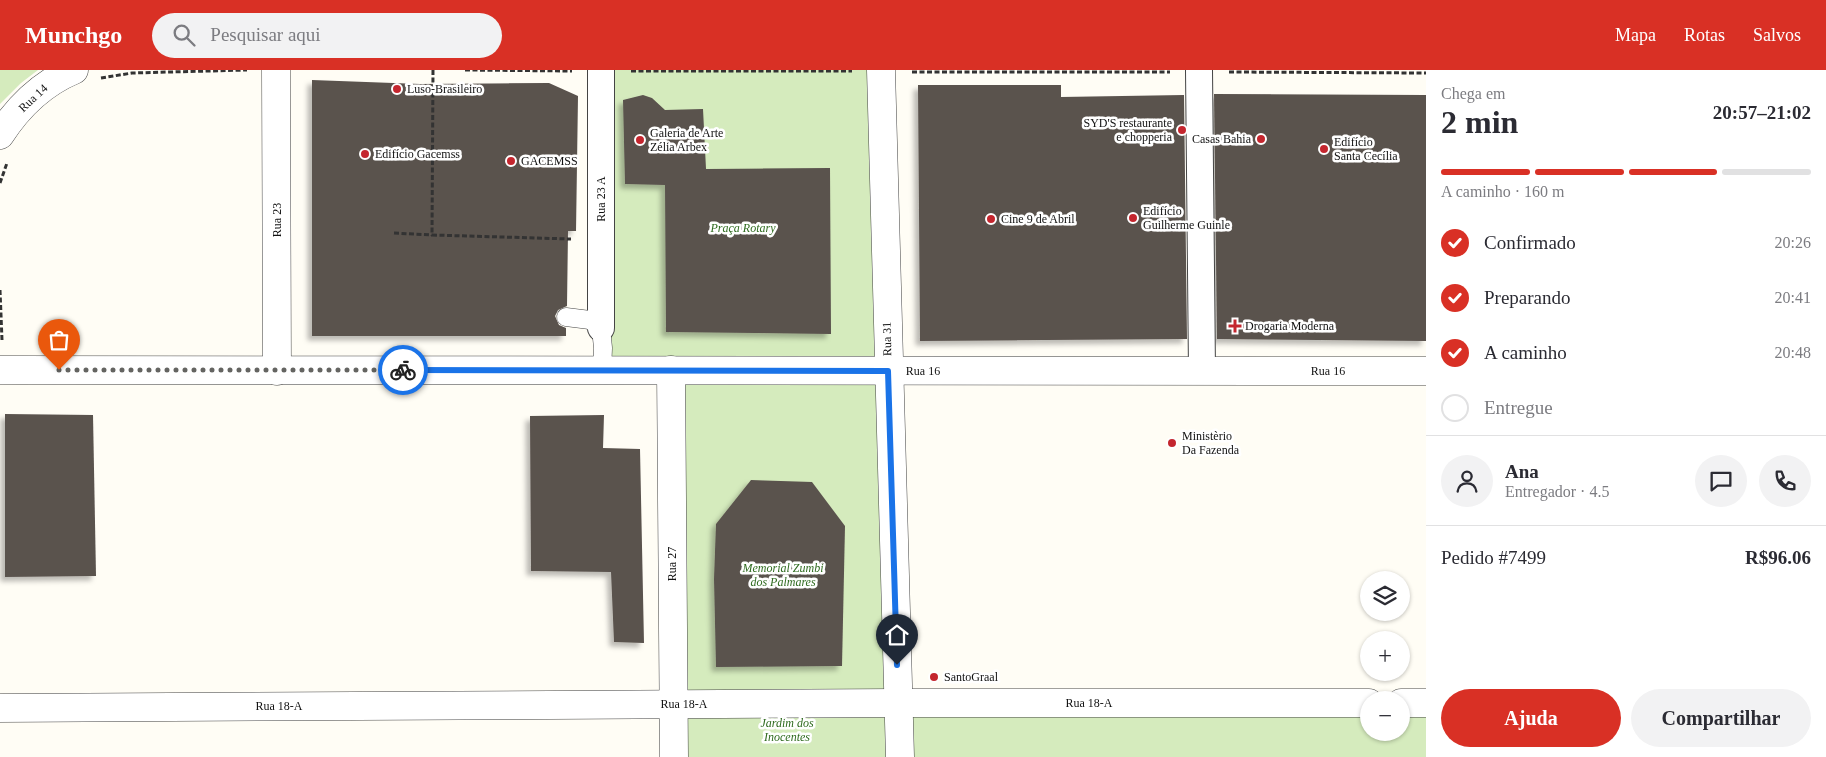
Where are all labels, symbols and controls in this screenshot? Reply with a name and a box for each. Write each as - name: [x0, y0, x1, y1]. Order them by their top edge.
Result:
- search box: [152, 13, 502, 58]
- icon: search: [170, 21, 198, 49]
- text: Munchgo: [25, 22, 122, 48]
- text: Pesquisar aqui: [210, 24, 321, 45]
- text: Mapa: [1615, 25, 1656, 45]
- text: Rotas: [1684, 25, 1725, 45]
- text: Salvos: [1753, 25, 1801, 45]
- street label: Rua 14: [16, 81, 50, 115]
- place label: Luso-Brasileiro: [407, 82, 482, 96]
- marker: Luso-Brasileiro: [391, 83, 403, 95]
- text: Chega em: [1441, 85, 1505, 102]
- text: 20:57–21:02: [1713, 102, 1811, 123]
- text: 2 min: [1441, 104, 1518, 140]
- place label: SYD'S restaurante e chopperia: [1084, 116, 1173, 144]
- marker: SYD'S restaurante e chopperia: [1176, 124, 1188, 136]
- place label: Galeria de Arte Zélia Arbex: [650, 126, 723, 154]
- place label: Casas Bahia: [1192, 132, 1252, 146]
- marker: Casas Bahia: [1255, 133, 1267, 145]
- marker: Galeria de Arte Zélia Arbex: [634, 134, 646, 146]
- place label: Edifício Santa Cecília: [1334, 135, 1398, 163]
- marker: Edifício Santa Cecília: [1318, 143, 1330, 155]
- place label: Edifício Gacemss: [375, 147, 460, 161]
- marker: Edifício Gacemss: [359, 148, 371, 160]
- place label: GACEMSS: [521, 154, 578, 168]
- marker: GACEMSS: [505, 155, 517, 167]
- street label: Rua 23 A: [594, 176, 608, 222]
- text: A caminho · 160 m: [1441, 183, 1565, 200]
- street label: Rua 23: [270, 203, 284, 237]
- place label: Edifício Guilherme Guinle: [1143, 204, 1230, 232]
- place label: Cine 9 de Abril: [1001, 212, 1075, 226]
- marker: Edifício Guilherme Guinle: [1127, 212, 1139, 224]
- marker: Cine 9 de Abril: [985, 213, 997, 225]
- park label: Praça Rotary: [710, 221, 776, 235]
- icon: check: [1441, 229, 1469, 257]
- text: Confirmado: [1484, 232, 1576, 253]
- text: 20:26: [1775, 234, 1811, 251]
- icon: check: [1441, 284, 1469, 312]
- text: Preparando: [1484, 287, 1571, 308]
- text: 20:41: [1775, 289, 1811, 306]
- pin: [38, 319, 80, 370]
- place label: Drogaria Moderna: [1245, 319, 1335, 333]
- marker: Drogaria Moderna: [1229, 320, 1241, 332]
- street label: Rua 31: [880, 322, 894, 356]
- icon: bag: [45, 326, 73, 354]
- icon: check: [1441, 339, 1469, 367]
- text: A caminho: [1484, 342, 1567, 363]
- text: 20:48: [1775, 344, 1811, 361]
- courier: [378, 345, 428, 395]
- icon: bike: [389, 356, 417, 384]
- street label: Rua 16: [906, 364, 940, 378]
- street label: Rua 16: [1311, 364, 1345, 378]
- text: Entregue: [1484, 397, 1553, 418]
- place label: Ministèrio Da Fazenda: [1182, 429, 1240, 457]
- marker: Ministèrio Da Fazenda: [1166, 437, 1178, 449]
- button: person: [1441, 455, 1493, 507]
- button: chat: [1695, 455, 1747, 507]
- button: phone: [1759, 455, 1811, 507]
- text: Ana: [1505, 461, 1539, 482]
- text: Entregador · 4.5: [1505, 483, 1609, 500]
- street label: Rua 27: [665, 547, 679, 581]
- text: Pedido #7499: [1441, 547, 1546, 568]
- text: R$96.06: [1745, 547, 1811, 568]
- park label: Memorial Zumbi dos Palmares: [742, 561, 824, 589]
- map controls: [1360, 571, 1410, 741]
- button: layers: [1360, 571, 1410, 621]
- pin: [876, 614, 918, 665]
- icon: home: [883, 621, 911, 649]
- button: +: [1360, 631, 1410, 681]
- place label: SantoGraal: [944, 670, 999, 684]
- marker: SantoGraal: [928, 671, 940, 683]
- button: Ajuda: [1441, 689, 1621, 747]
- button: Compartilhar: [1631, 689, 1811, 747]
- button: −: [1360, 691, 1410, 741]
- street label: Rua 18-A: [1066, 696, 1113, 710]
- street label: Rua 18-A: [661, 697, 708, 711]
- street label: Rua 18-A: [256, 699, 303, 713]
- park label: Jardim dos Inocentes: [760, 716, 814, 744]

